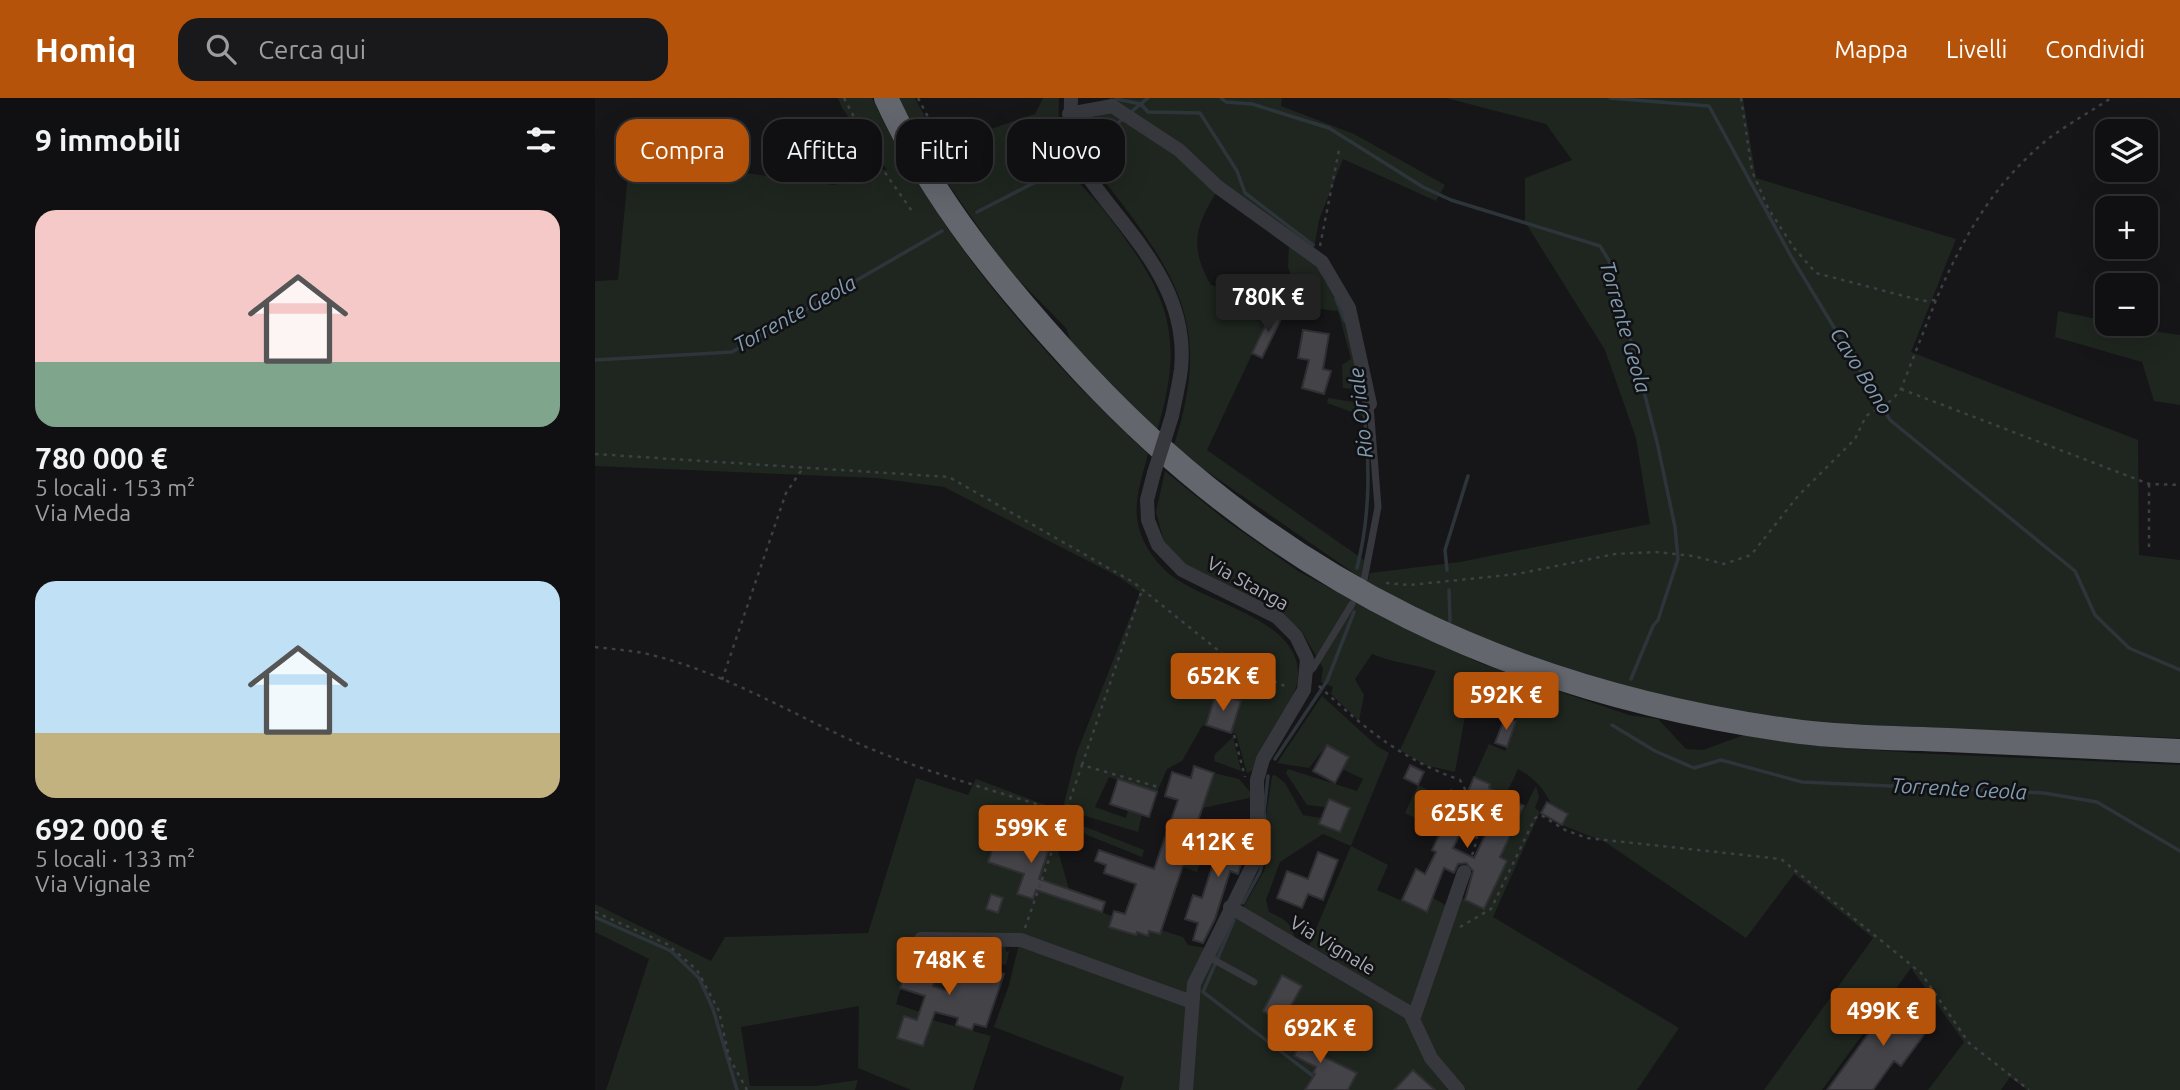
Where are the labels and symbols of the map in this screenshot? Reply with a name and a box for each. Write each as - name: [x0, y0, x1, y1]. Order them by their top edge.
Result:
- water label: Torrente Geola: [1596, 258, 1656, 395]
- water label: Torrente Geola: [729, 270, 860, 357]
- pin: 780K €: [1211, 274, 1325, 334]
- water label: Cavo Bono: [1826, 323, 1898, 418]
- water label: Rio Oriale: [1343, 366, 1377, 460]
- street label: Via Stanga: [1203, 552, 1293, 614]
- pin: 652K €: [1166, 654, 1280, 713]
- pin: 592K €: [1449, 672, 1563, 732]
- water label: Torrente Geola: [1891, 772, 2028, 804]
- pin: 625K €: [1410, 790, 1524, 850]
- pin: 599K €: [974, 806, 1088, 865]
- pin: 412K €: [1161, 820, 1275, 879]
- street label: Via Vignale: [1286, 911, 1380, 979]
- pin: 748K €: [892, 937, 1006, 997]
- pin: 499K €: [1826, 988, 1940, 1048]
- pin: 692K €: [1263, 1006, 1377, 1065]

